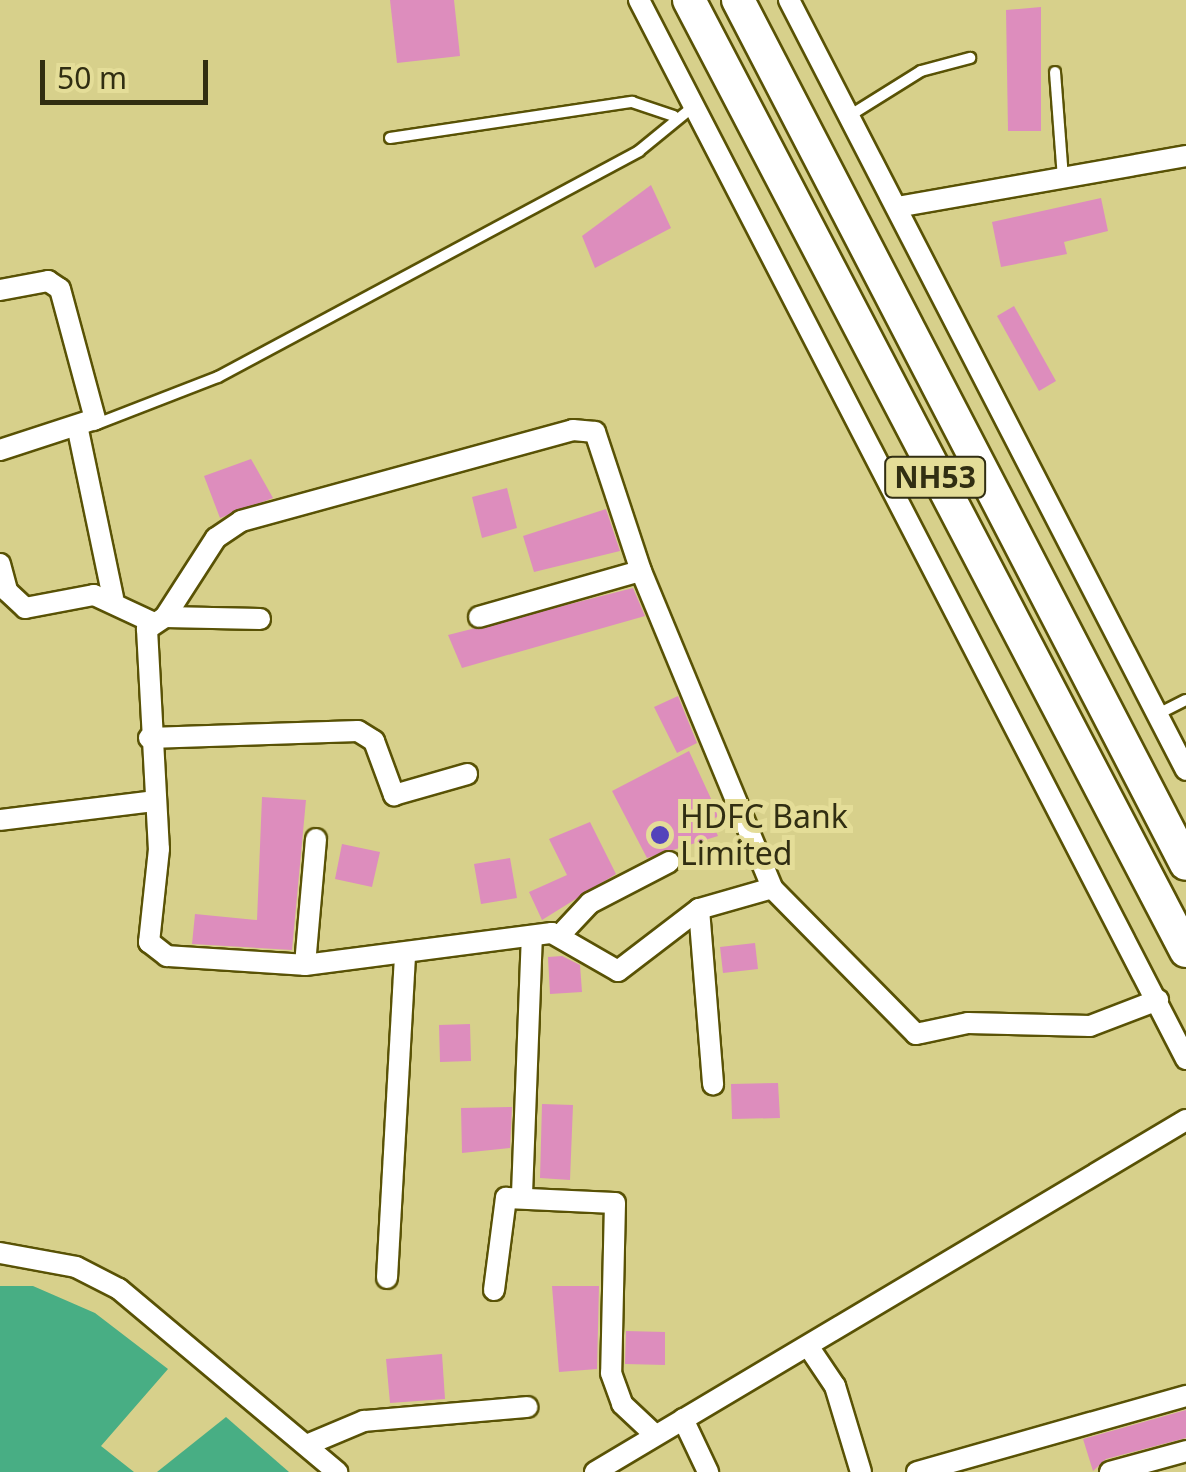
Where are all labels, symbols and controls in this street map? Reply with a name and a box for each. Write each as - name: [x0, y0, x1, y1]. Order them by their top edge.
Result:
- scale bar: [45, 40, 212, 102]
- text: 50 m: [57, 57, 127, 98]
- road number: NH53: [882, 452, 988, 502]
- place label: HDFC Bank Limited: [680, 798, 848, 873]
- marker: HDFC Bank Limited: [649, 824, 671, 846]

